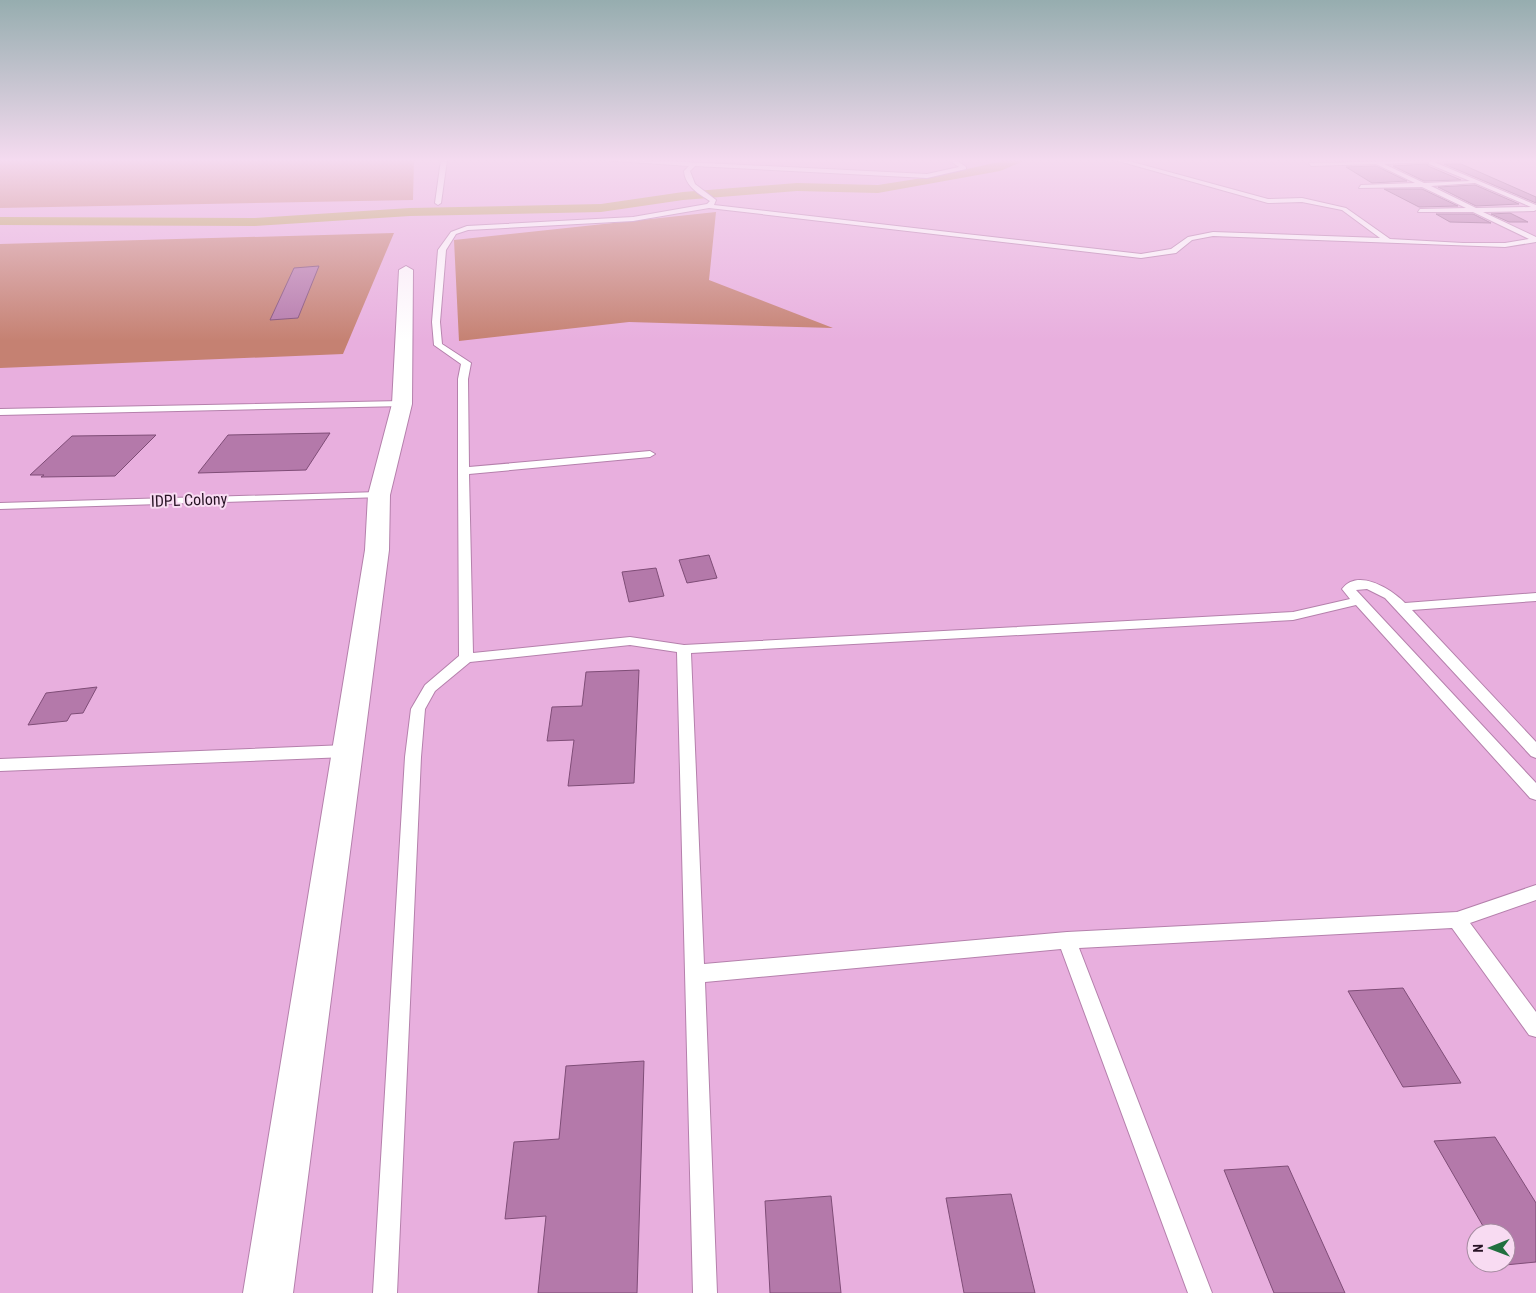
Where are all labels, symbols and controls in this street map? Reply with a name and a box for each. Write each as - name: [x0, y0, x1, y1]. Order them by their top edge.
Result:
- street label: IDPL Colony: [150, 489, 228, 511]
- north arrow: [1466, 1223, 1516, 1273]
- text: N: [1470, 1244, 1486, 1253]

